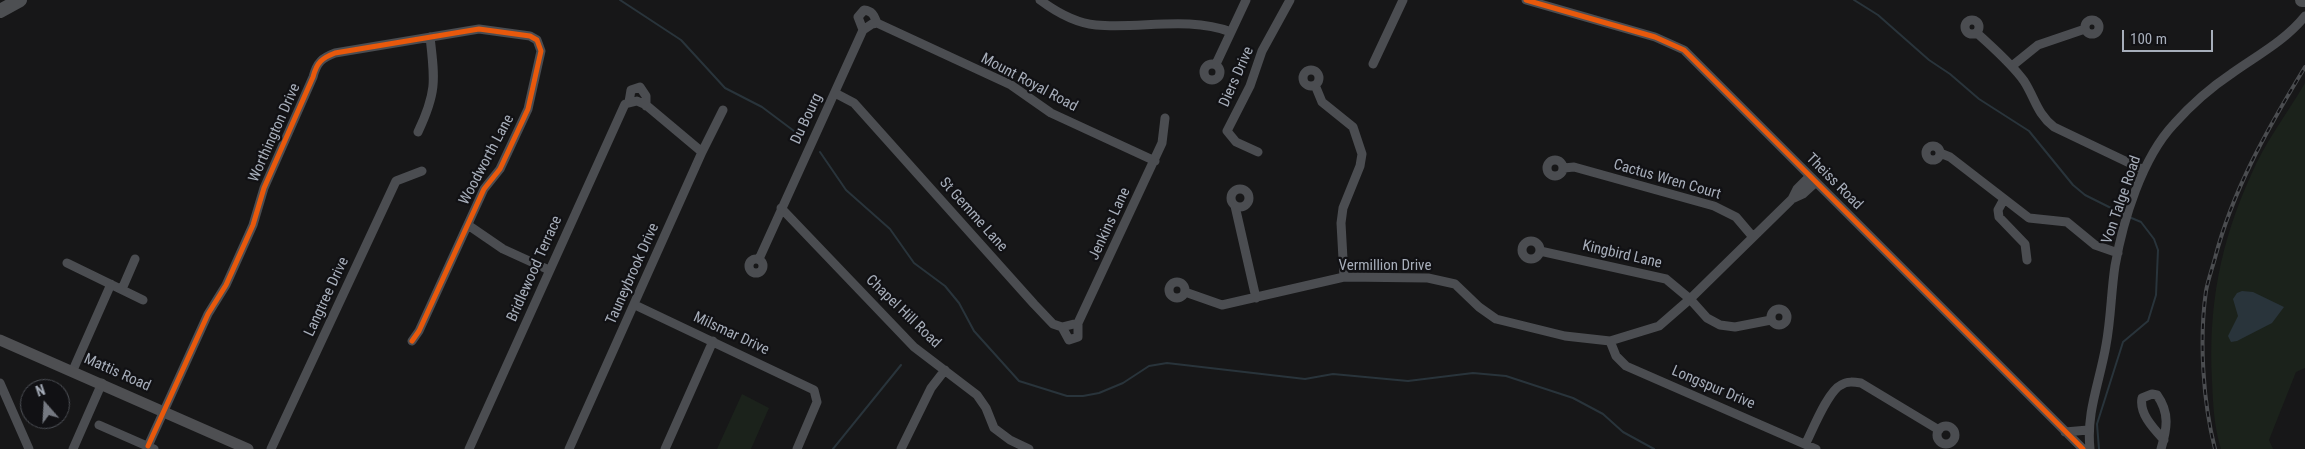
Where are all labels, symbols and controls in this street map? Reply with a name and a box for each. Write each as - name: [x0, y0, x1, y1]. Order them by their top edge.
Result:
- scale bar: [2125, 20, 2216, 52]
- text: 100 m: [2130, 30, 2167, 48]
- street label: Diers Drive: [1216, 44, 1258, 110]
- street label: Mount Royal Road: [978, 50, 1080, 116]
- street label: Worthington Drive: [245, 81, 305, 185]
- street label: Du Bourg: [787, 91, 827, 147]
- street label: Woodworth Lane: [456, 112, 518, 208]
- street label: Theiss Road: [1802, 150, 1866, 214]
- street label: Von Talge Road: [2099, 154, 2145, 246]
- street label: Cactus Wren Court: [1611, 156, 1723, 204]
- street label: St Gemme Lane: [935, 174, 1011, 256]
- street label: Jenkins Lane: [1085, 185, 1135, 263]
- street label: Bridlewood Terrace: [504, 213, 566, 325]
- street label: Tauneybrook Drive: [603, 221, 663, 327]
- street label: Kingbird Lane: [1580, 237, 1664, 273]
- street label: Langtree Drive: [301, 255, 353, 339]
- street label: Vermillion Drive: [1339, 257, 1431, 275]
- street label: Chapel Hill Road: [862, 272, 944, 352]
- street label: Milsmar Drive: [690, 309, 772, 359]
- street label: Mattis Road: [81, 350, 153, 396]
- street label: Longspur Drive: [1669, 362, 1757, 414]
- north arrow: [20, 379, 70, 429]
- text: N: [34, 382, 47, 400]

